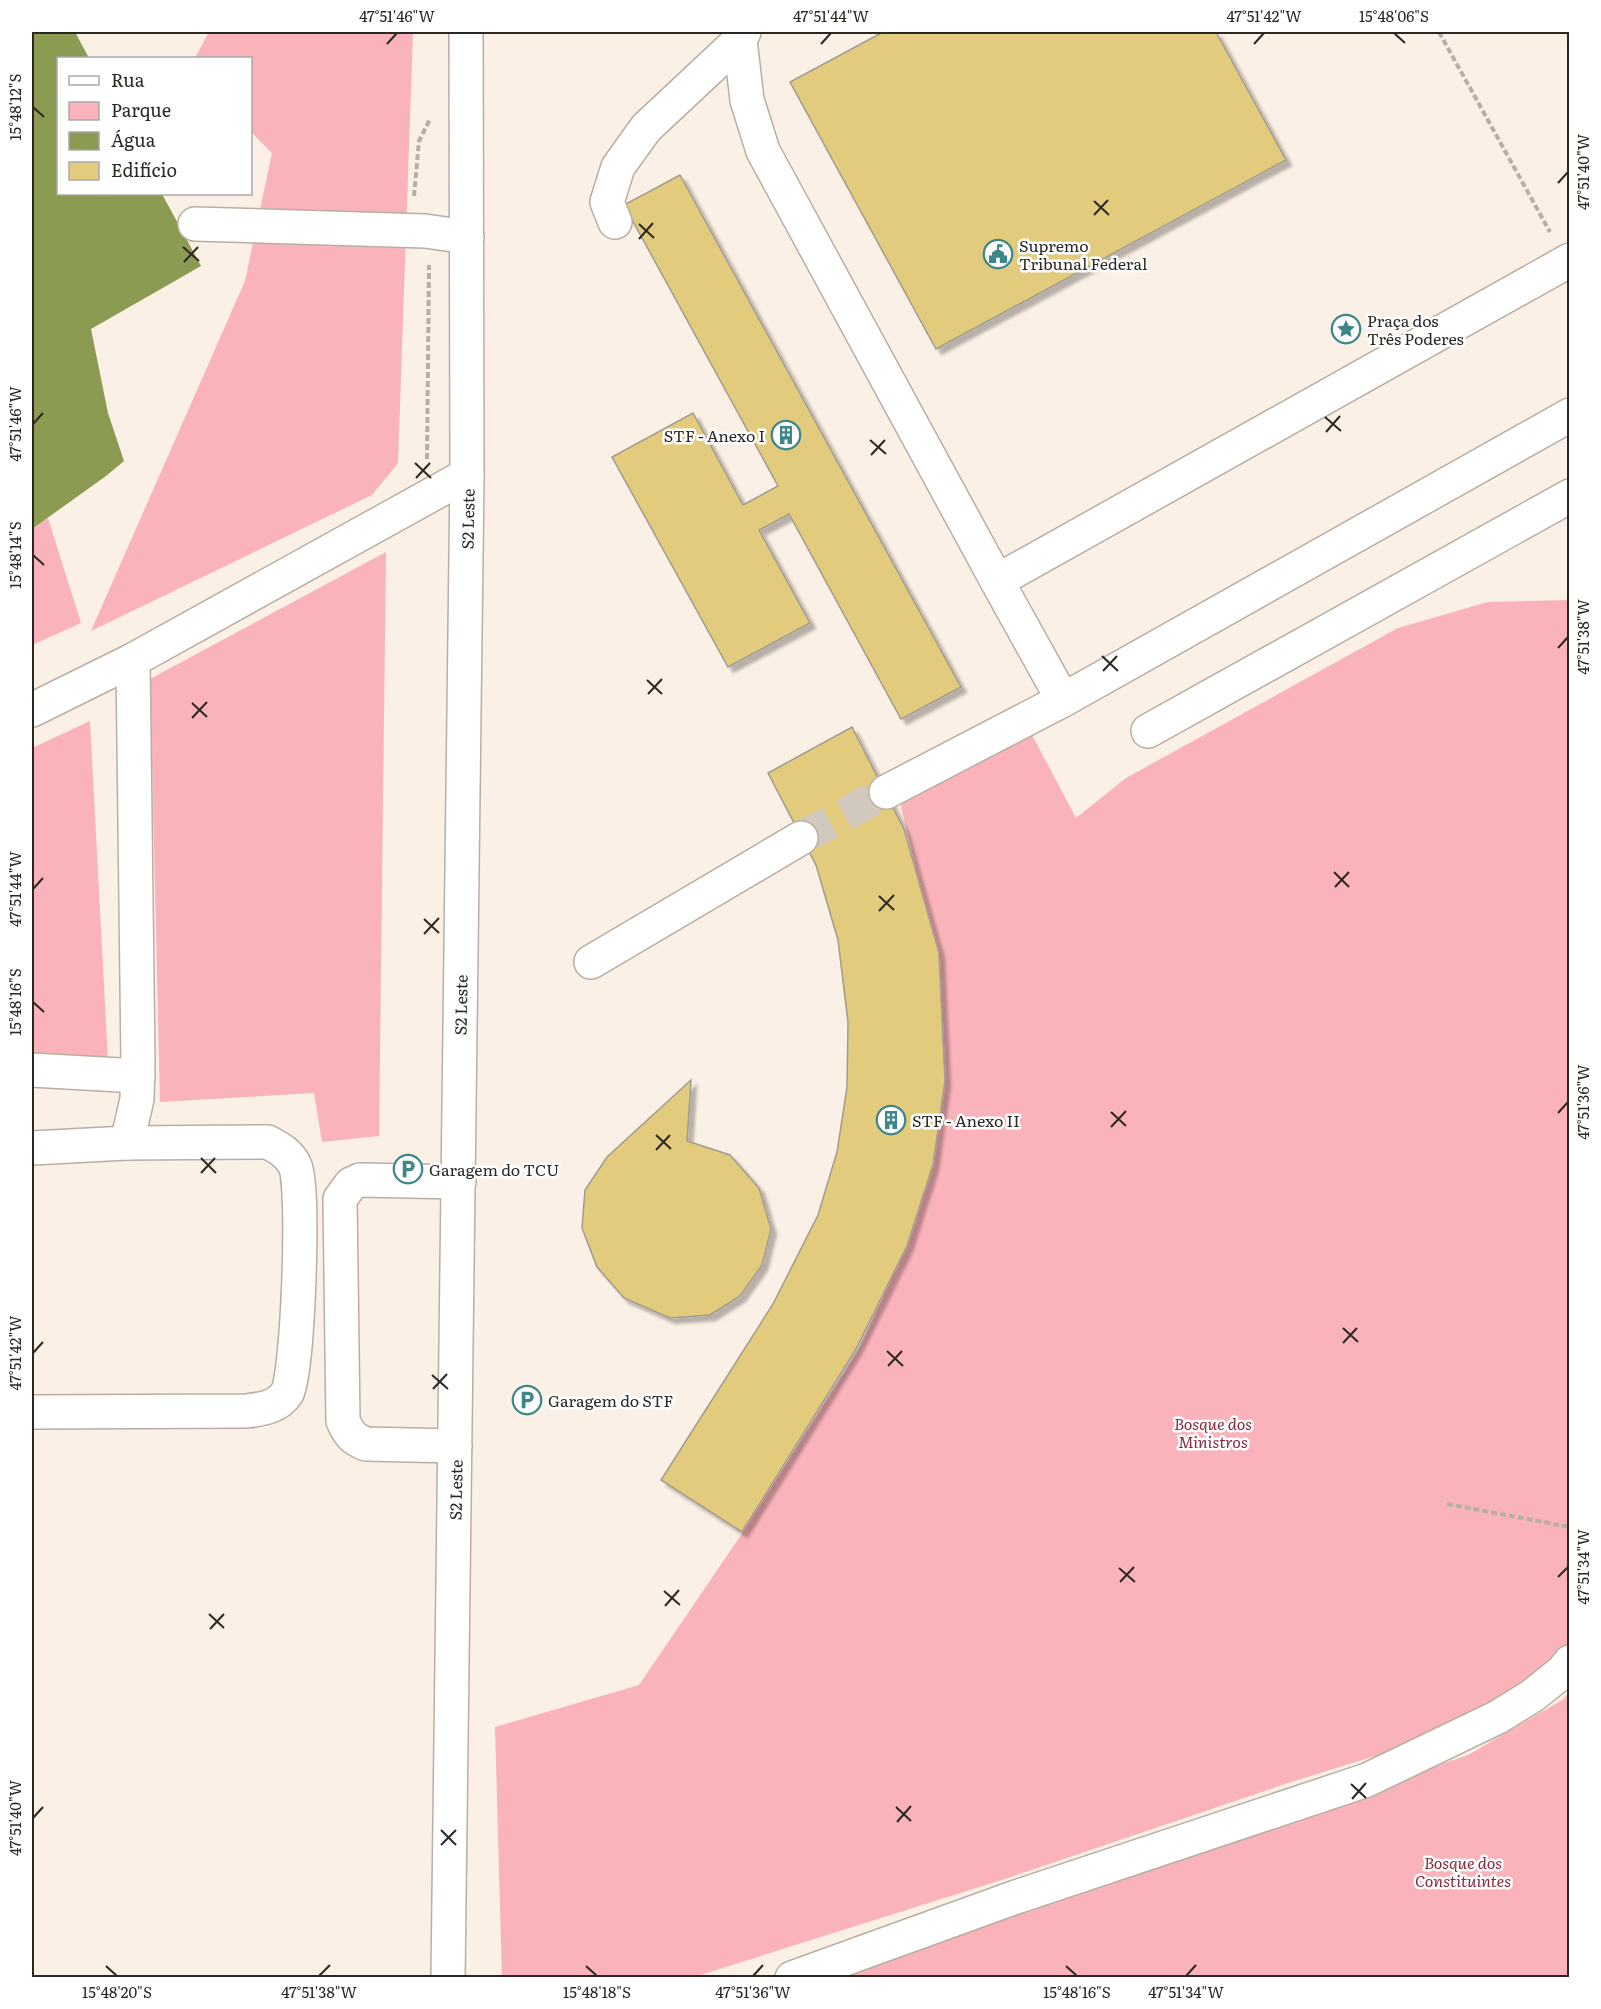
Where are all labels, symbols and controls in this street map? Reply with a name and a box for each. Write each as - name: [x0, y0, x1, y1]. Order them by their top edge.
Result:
- text: 47°51'46"W: [359, 4, 435, 27]
- text: 47°51'44"W: [793, 4, 870, 27]
- text: 47°51'42"W: [1226, 4, 1302, 27]
- text: 15°48'06"S: [1359, 4, 1429, 27]
- legend: [57, 57, 252, 195]
- text: Rua: [111, 66, 145, 93]
- text: 15°48'12"S: [3, 73, 26, 141]
- text: Parque: [111, 96, 171, 123]
- text: Água: [111, 126, 156, 153]
- text: 47°51'40"W: [1571, 133, 1594, 210]
- text: Edifício: [111, 156, 177, 183]
- place label: Supremo Tribunal Federal: [1019, 233, 1147, 275]
- public building icon: Supremo Tribunal Federal: [982, 238, 1014, 270]
- place label: Praça dos Três Poderes: [1367, 308, 1464, 350]
- place icon: Praça dos Três Poderes: [1330, 313, 1362, 345]
- text: 47°51'46"W: [3, 386, 26, 462]
- building icon: STF - Anexo I: [770, 419, 802, 451]
- place label: STF - Anexo I: [664, 423, 765, 447]
- street label: S2 Leste: [454, 488, 480, 550]
- text: 15°48'14"S: [3, 521, 26, 589]
- text: 47°51'38"W: [1571, 599, 1594, 675]
- text: 47°51'44"W: [3, 850, 26, 927]
- text: 15°48'16"S: [3, 968, 26, 1036]
- street label: S2 Leste: [447, 974, 473, 1036]
- text: 47°51'36"W: [1571, 1064, 1594, 1140]
- building icon: STF - Anexo II: [875, 1104, 907, 1136]
- place label: STF - Anexo II: [912, 1108, 1020, 1132]
- parking icon: Garagem do TCU: [392, 1153, 424, 1185]
- place label: Garagem do TCU: [429, 1157, 559, 1181]
- text: 47°51'42"W: [3, 1315, 26, 1391]
- parking icon: Garagem do STF: [511, 1384, 543, 1416]
- place label: Garagem do STF: [548, 1388, 673, 1412]
- park label: Bosque dos Ministros: [1174, 1411, 1252, 1453]
- street label: S2 Leste: [442, 1459, 468, 1521]
- text: 47°51'34"W: [1571, 1529, 1594, 1605]
- text: 47°51'40"W: [3, 1779, 26, 1856]
- park label: Bosque dos Constituintes: [1415, 1850, 1511, 1892]
- text: 15°48'20"S: [82, 1980, 152, 2003]
- text: 47°51'38"W: [281, 1980, 357, 2003]
- text: 15°48'18"S: [563, 1980, 631, 2003]
- text: 47°51'36"W: [715, 1980, 791, 2003]
- text: 15°48'16"S: [1043, 1980, 1111, 2003]
- text: 47°51'34"W: [1148, 1980, 1224, 2003]

